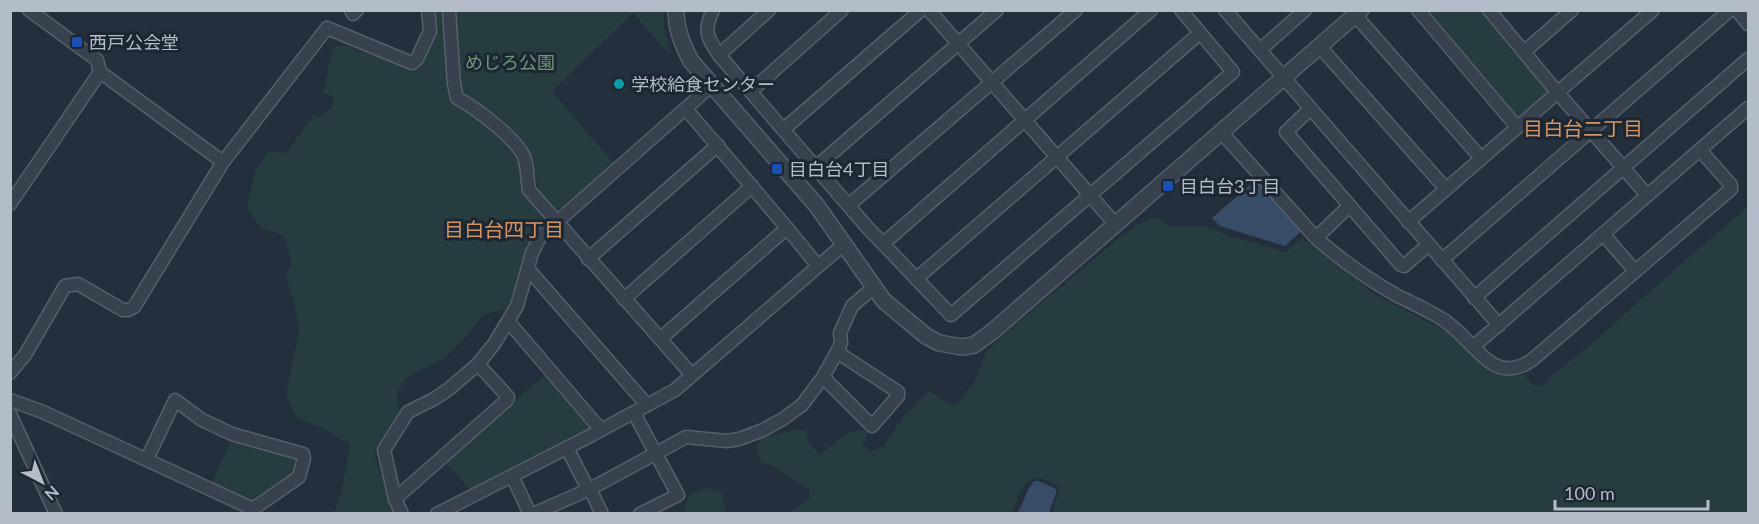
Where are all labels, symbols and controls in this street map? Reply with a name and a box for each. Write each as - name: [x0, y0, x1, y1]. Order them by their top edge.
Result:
- place label: 西戸公会堂: [89, 31, 179, 53]
- marker: 西戸公会堂: [70, 35, 84, 49]
- park label: めじろ公園: [465, 51, 555, 73]
- place label: 学校給食センター: [631, 73, 775, 95]
- marker: 学校給食センター: [612, 77, 626, 91]
- district label: 目白台二丁目: [1523, 116, 1643, 140]
- place label: 目白台4丁目: [789, 158, 889, 180]
- marker: 目白台4丁目: [770, 162, 784, 176]
- place label: 目白台3丁目: [1180, 175, 1280, 197]
- marker: 目白台3丁目: [1161, 179, 1175, 193]
- district label: 目白台四丁目: [444, 217, 564, 241]
- north arrow: [12, 452, 72, 512]
- scale bar: [1555, 473, 1708, 511]
- text: N: [41, 482, 63, 505]
- text: 100 m: [1564, 482, 1615, 504]

